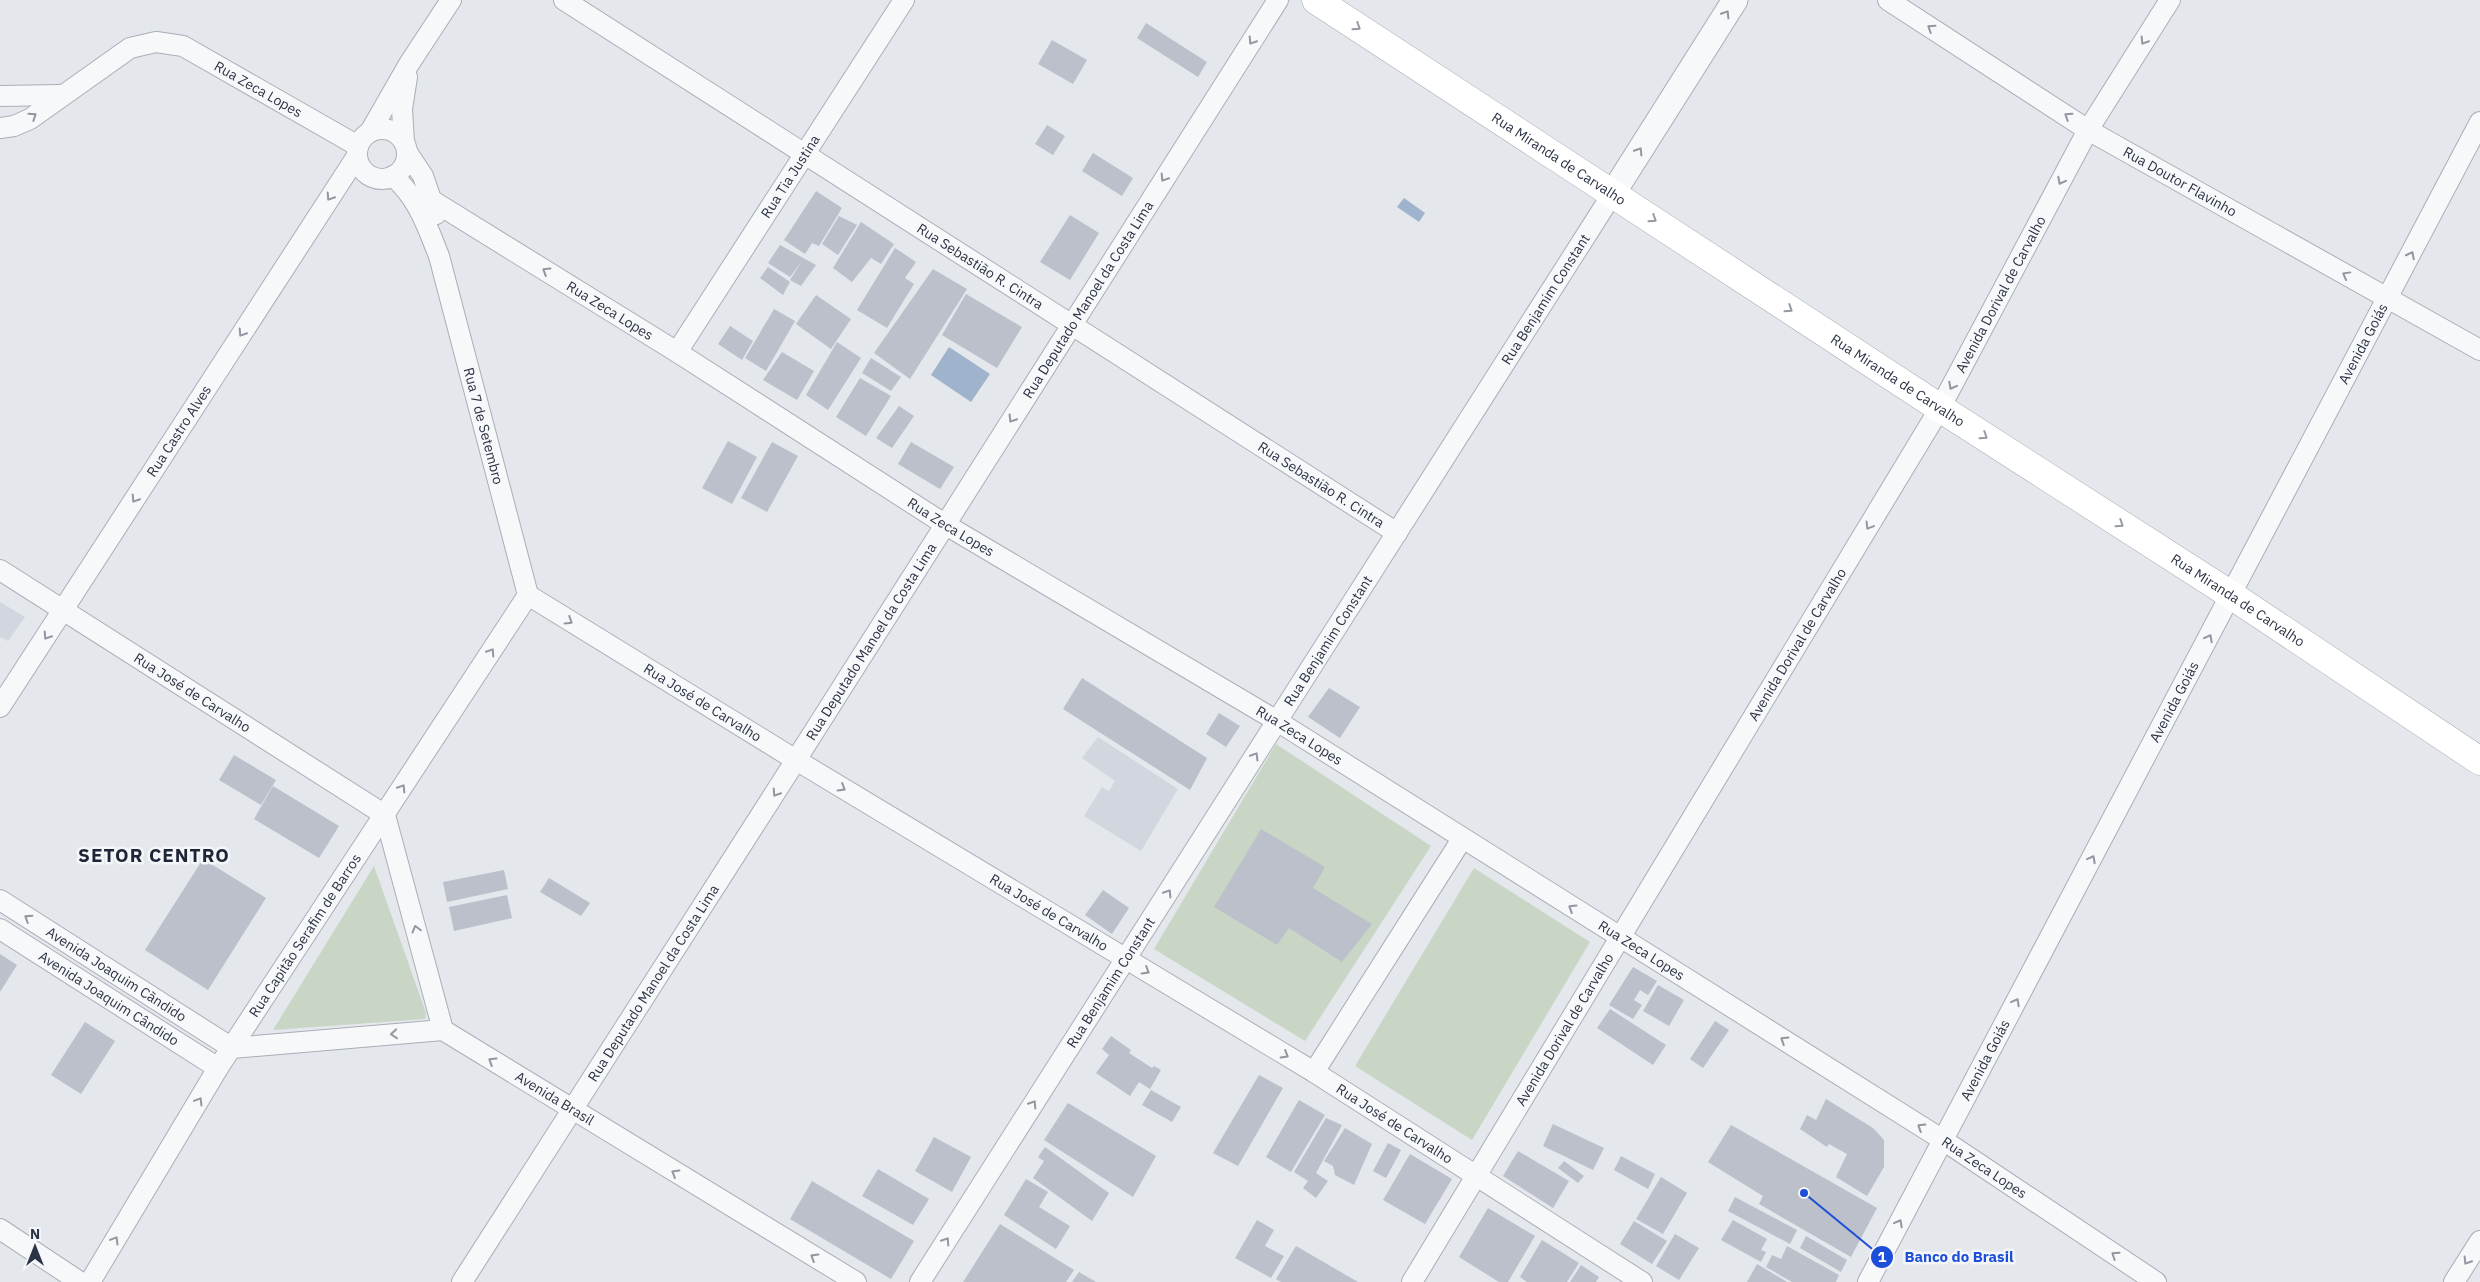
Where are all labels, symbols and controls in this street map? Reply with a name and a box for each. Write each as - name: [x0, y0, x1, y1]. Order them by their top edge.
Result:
- one-way arrow: [1720, 11, 1729, 20]
- one-way arrow: [1352, 20, 1361, 30]
- one-way arrow: [1928, 25, 1937, 34]
- one-way arrow: [1249, 35, 1258, 45]
- one-way arrow: [2140, 36, 2150, 45]
- street label: Rua Zeca Lopes: [211, 57, 306, 121]
- street label: Rua Miranda de Carvalho: [1488, 108, 1629, 209]
- one-way arrow: [27, 113, 36, 122]
- one-way arrow: [2064, 113, 2073, 123]
- street label: Rua Tia Justina: [757, 131, 824, 221]
- street label: Rua Doutor Flavinho: [2120, 143, 2240, 221]
- one-way arrow: [1632, 148, 1642, 157]
- one-way arrow: [1161, 173, 1171, 182]
- one-way arrow: [2057, 176, 2067, 185]
- one-way arrow: [327, 192, 337, 201]
- street label: Rua Deputado Manoel da Costa Lima: [1019, 197, 1158, 402]
- one-way arrow: [1648, 213, 1657, 223]
- street label: Avenida Dorival de Carvalho: [1951, 213, 2050, 376]
- street label: Rua Sebastião R. Cintra: [913, 219, 1047, 314]
- street label: Rua Benjamim Constant: [1497, 230, 1594, 368]
- one-way arrow: [2405, 252, 2415, 261]
- one-way arrow: [543, 268, 552, 277]
- one-way arrow: [2342, 271, 2351, 281]
- street label: Rua Zeca Lopes: [563, 277, 657, 344]
- street label: Avenida Goiás: [2334, 300, 2392, 387]
- one-way arrow: [1783, 303, 1793, 312]
- one-way arrow: [239, 328, 248, 337]
- street label: Rua Miranda de Carvalho: [1827, 330, 1968, 431]
- street label: Rua 7 de Setembro: [460, 366, 508, 487]
- street label: Rua Castro Alves: [143, 381, 215, 480]
- one-way arrow: [1948, 381, 1958, 390]
- one-way arrow: [1009, 413, 1018, 422]
- one-way arrow: [1978, 430, 1987, 439]
- street label: Rua Sebastião R. Cintra: [1255, 437, 1388, 532]
- one-way arrow: [132, 494, 141, 503]
- street label: Rua Zeca Lopes: [904, 494, 998, 561]
- one-way arrow: [2115, 518, 2124, 527]
- one-way arrow: [1866, 521, 1876, 530]
- street label: Rua Deputado Manoel da Costa Lima: [802, 539, 941, 744]
- street label: Rua Miranda de Carvalho: [2167, 550, 2308, 651]
- street label: Avenida Dorival de Carvalho: [1744, 565, 1850, 724]
- street label: Rua Benjamim Constant: [1280, 572, 1376, 709]
- one-way arrow: [564, 614, 573, 624]
- one-way arrow: [43, 630, 53, 639]
- one-way arrow: [2203, 634, 2213, 643]
- street label: Rua José de Carvalho: [131, 649, 254, 736]
- one-way arrow: [484, 649, 494, 658]
- street label: Avenida Goiás: [2145, 658, 2203, 745]
- street label: Rua José de Carvalho: [640, 659, 765, 746]
- street label: Rua Zeca Lopes: [1253, 702, 1346, 769]
- one-way arrow: [1248, 752, 1258, 761]
- one-way arrow: [836, 782, 846, 791]
- one-way arrow: [396, 785, 405, 794]
- one-way arrow: [772, 788, 782, 797]
- district label: SETOR CENTRO: [78, 843, 230, 867]
- street label: Rua Capitão Serafim de Barros: [245, 850, 365, 1020]
- one-way arrow: [2086, 855, 2096, 864]
- street label: Rua José de Carvalho: [986, 870, 1112, 955]
- street label: Rua Deputado Manoel da Costa Lima: [584, 881, 723, 1085]
- one-way arrow: [1161, 890, 1171, 899]
- one-way arrow: [1568, 904, 1577, 914]
- street label: Rua Benjamim Constant: [1062, 914, 1159, 1051]
- one-way arrow: [25, 915, 34, 924]
- street label: Rua Zeca Lopes: [1595, 916, 1688, 984]
- street label: Avenida Joaquim Cãndido: [43, 923, 190, 1026]
- one-way arrow: [411, 925, 421, 933]
- street label: Avenida Joaquim Cândido: [35, 947, 182, 1050]
- street label: Avenida Dorival de Carvalho: [1512, 950, 1618, 1109]
- one-way arrow: [1140, 965, 1149, 975]
- one-way arrow: [2010, 999, 2020, 1008]
- street label: Avenida Goiás: [1956, 1016, 2014, 1104]
- one-way arrow: [390, 1028, 398, 1039]
- one-way arrow: [1780, 1037, 1789, 1047]
- one-way arrow: [1280, 1048, 1289, 1058]
- one-way arrow: [488, 1057, 497, 1067]
- street label: Avenida Brasil: [512, 1067, 598, 1129]
- street label: Rua José de Carvalho: [1333, 1080, 1456, 1168]
- one-way arrow: [192, 1097, 202, 1106]
- one-way arrow: [1027, 1100, 1036, 1110]
- one-way arrow: [1918, 1123, 1927, 1133]
- street label: Rua Zeca Lopes: [1938, 1133, 2031, 1203]
- one-way arrow: [672, 1169, 681, 1179]
- one-way arrow: [1893, 1220, 1903, 1229]
- north arrow: [10, 1222, 60, 1272]
- text: N: [30, 1225, 40, 1243]
- one-way arrow: [109, 1237, 119, 1246]
- one-way arrow: [939, 1237, 949, 1246]
- callout: Banco do Brasil: [1869, 1242, 2024, 1272]
- text: 1: [1877, 1247, 1887, 1266]
- text: Banco do Brasil: [1904, 1247, 2014, 1266]
- one-way arrow: [2111, 1252, 2121, 1261]
- one-way arrow: [811, 1253, 820, 1263]
- one-way arrow: [2464, 1256, 2474, 1265]

